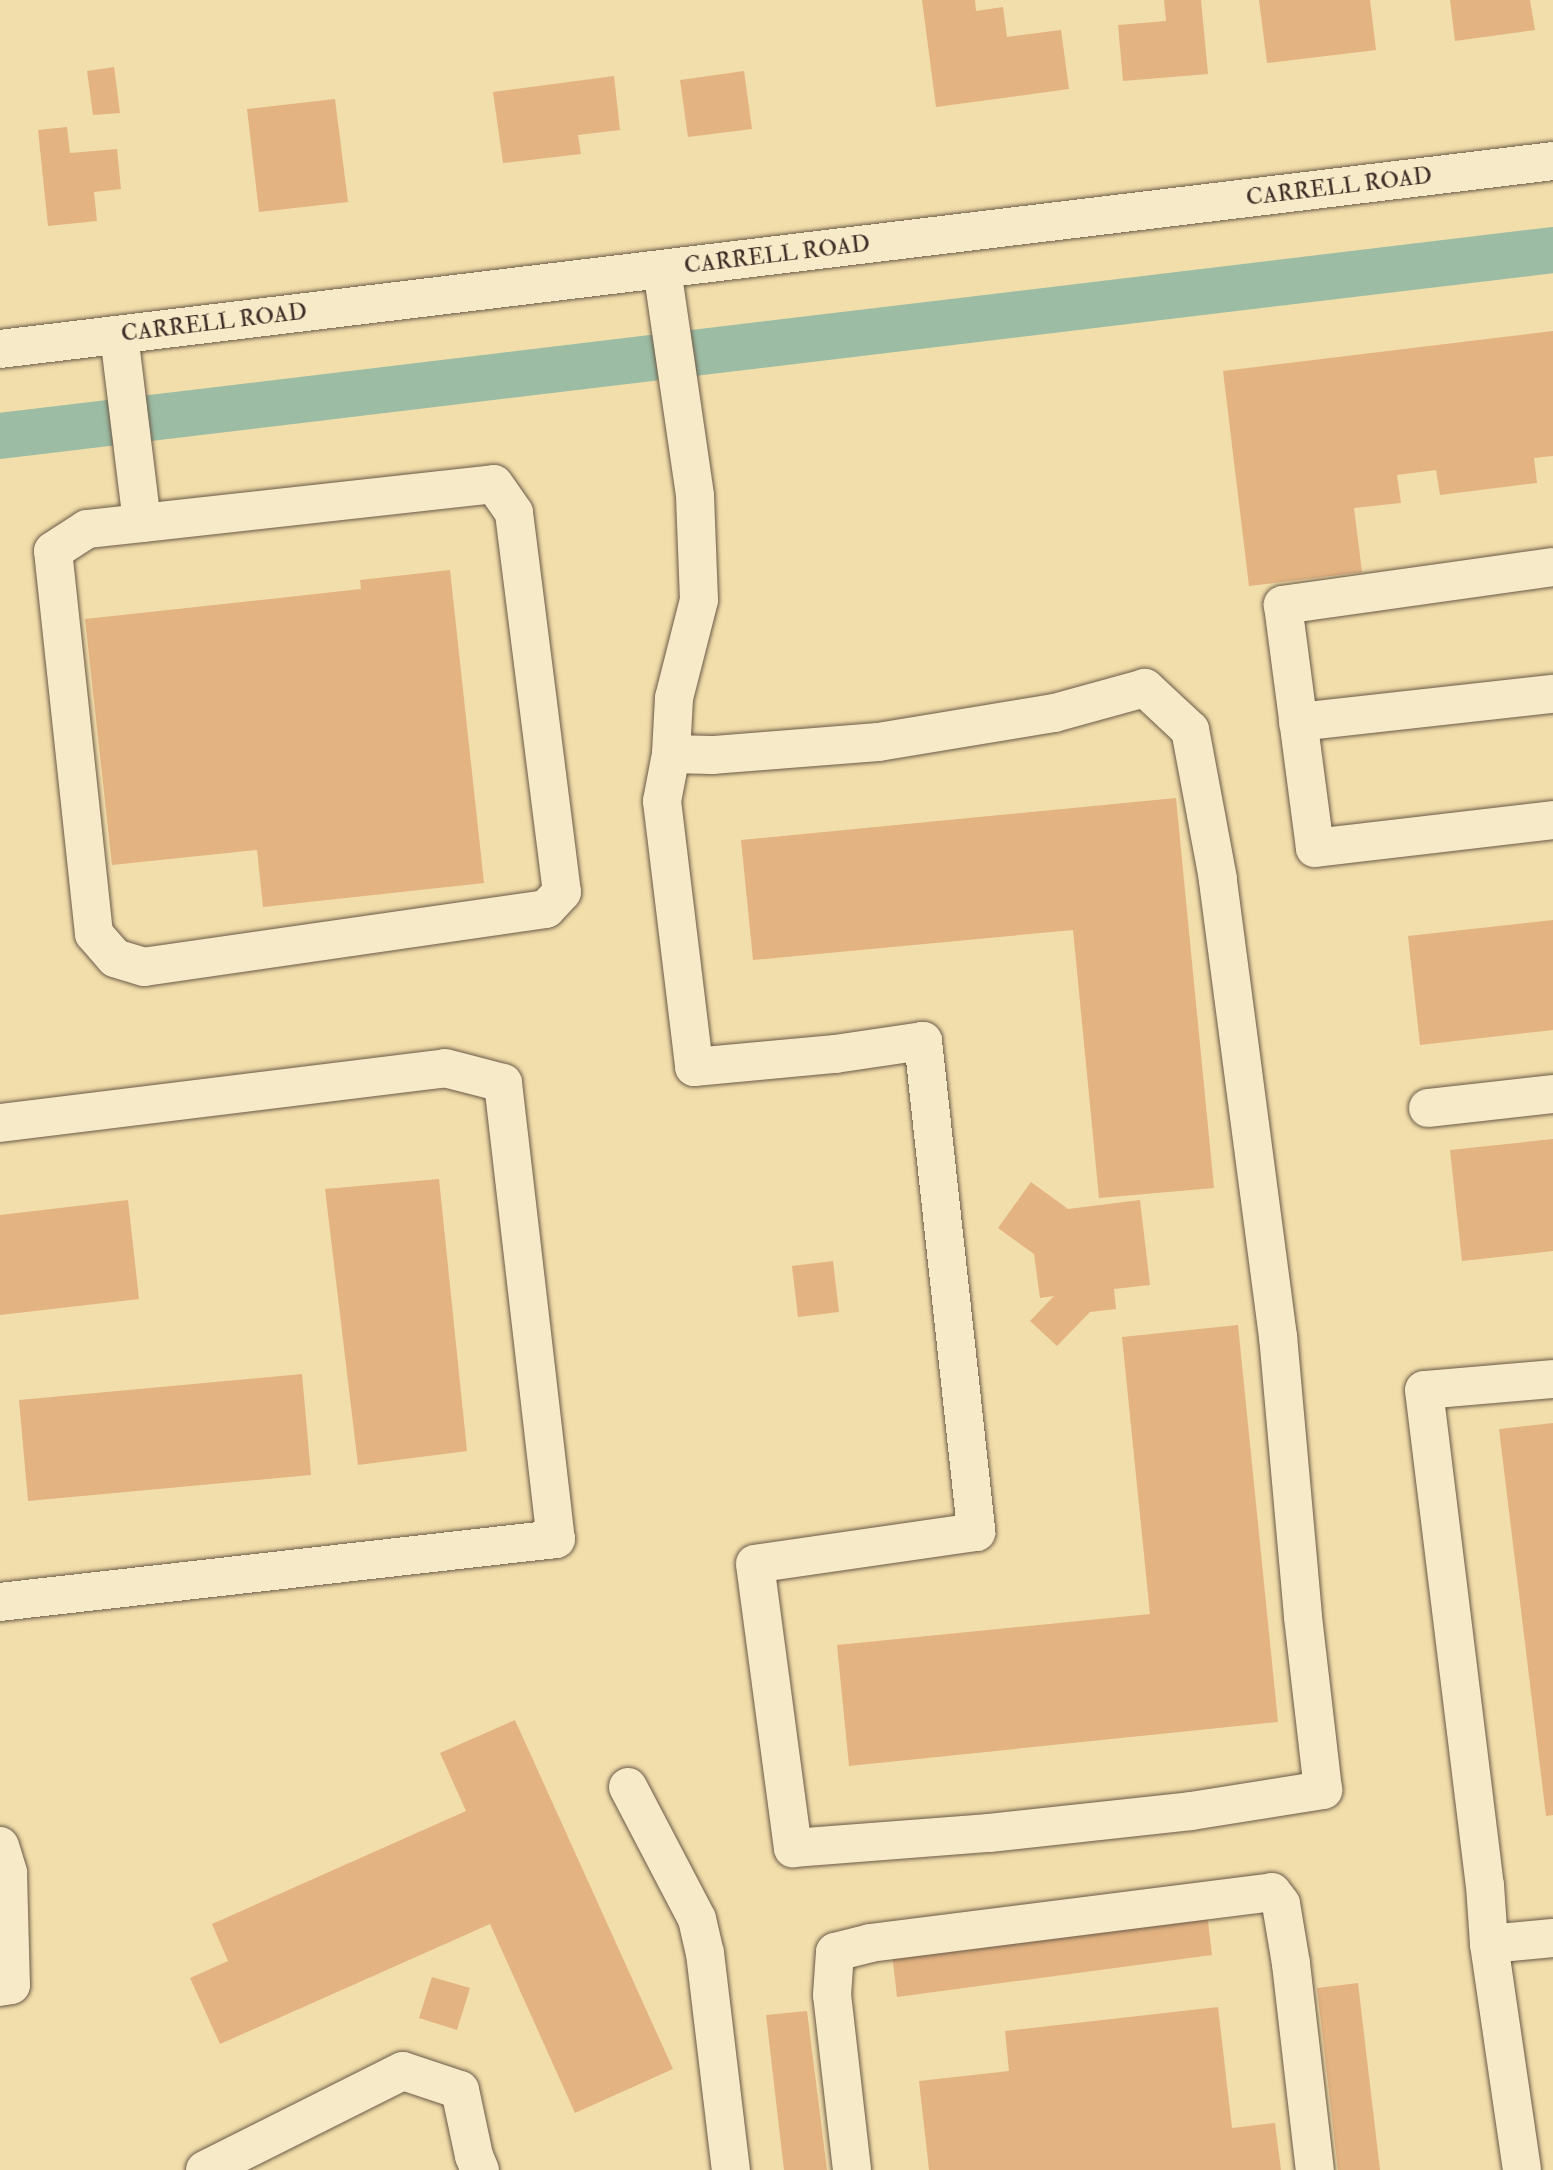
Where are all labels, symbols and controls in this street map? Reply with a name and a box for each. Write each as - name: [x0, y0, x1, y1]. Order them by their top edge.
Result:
- street label: CARRELL ROAD: [1245, 162, 1433, 212]
- street label: CARRELL ROAD: [683, 230, 871, 280]
- street label: CARRELL ROAD: [120, 298, 308, 348]

